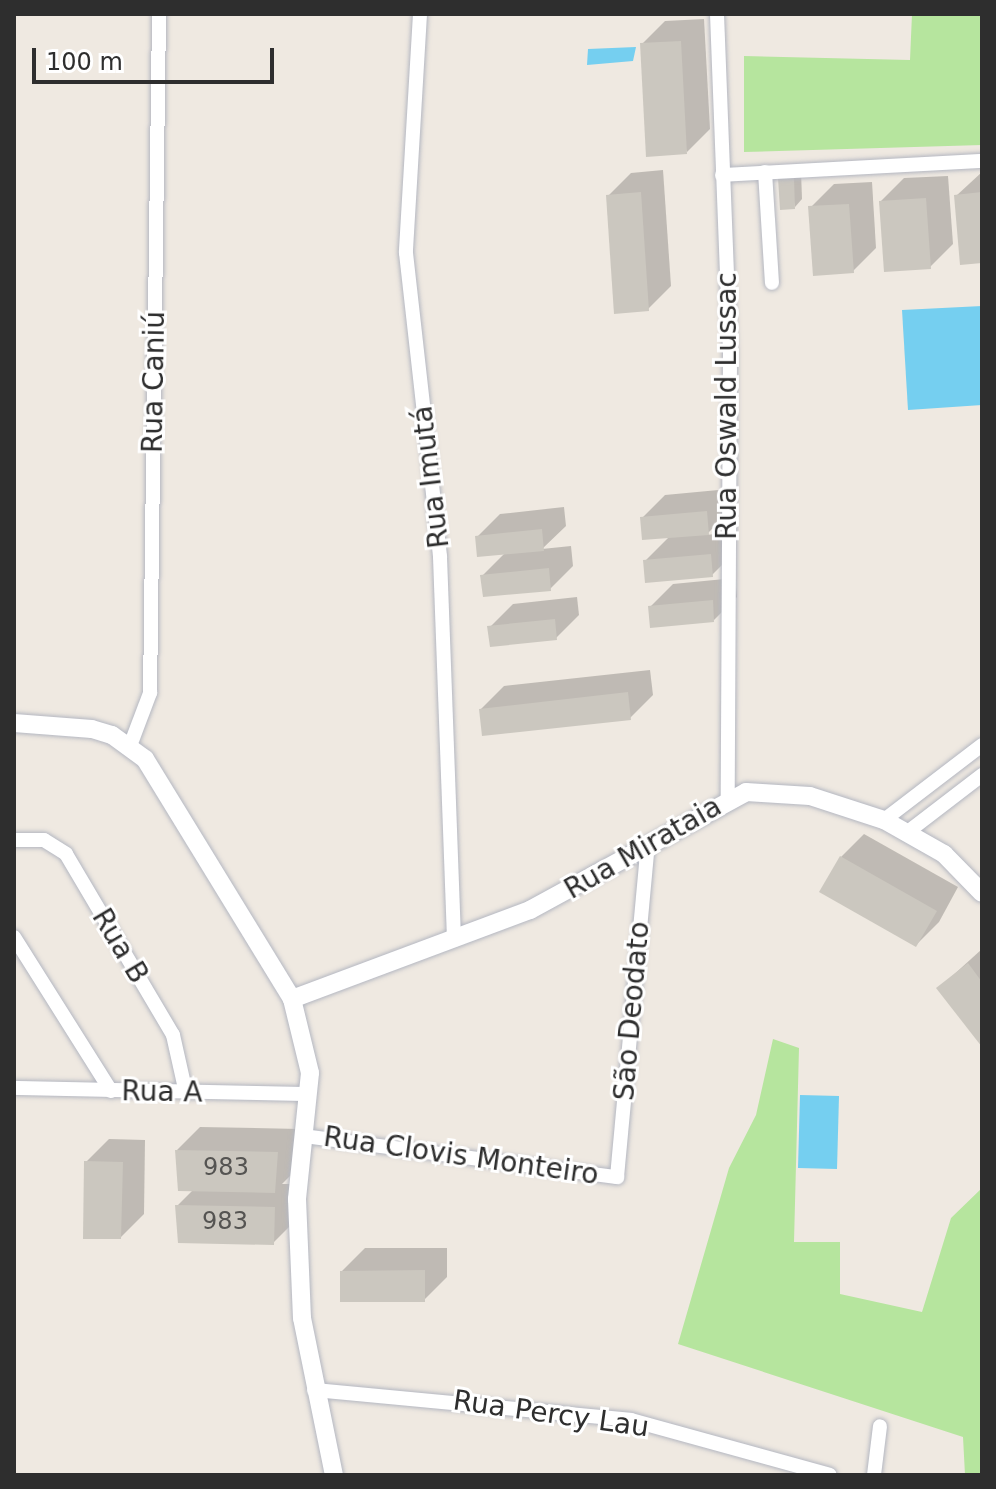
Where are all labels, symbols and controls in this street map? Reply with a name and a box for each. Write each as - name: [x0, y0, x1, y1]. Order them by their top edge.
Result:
- scale bar: [36, 32, 278, 82]
- text: 100 m: [46, 48, 123, 76]
- street label: Rua Oswald Lussac: [710, 272, 744, 540]
- street label: Rua Caniú: [136, 311, 172, 453]
- street label: Rua Imutá: [406, 404, 456, 550]
- street label: Rua Mirataia: [559, 790, 727, 906]
- street label: Rua B: [85, 903, 155, 989]
- street label: São Deodato: [607, 920, 657, 1102]
- street label: Rua A: [121, 1074, 203, 1110]
- street label: Rua Clovis Monteiro: [321, 1120, 601, 1192]
- house number: 983: [203, 1154, 249, 1182]
- house number: 983: [202, 1208, 248, 1236]
- street label: Rua Percy Lau: [451, 1384, 651, 1444]

